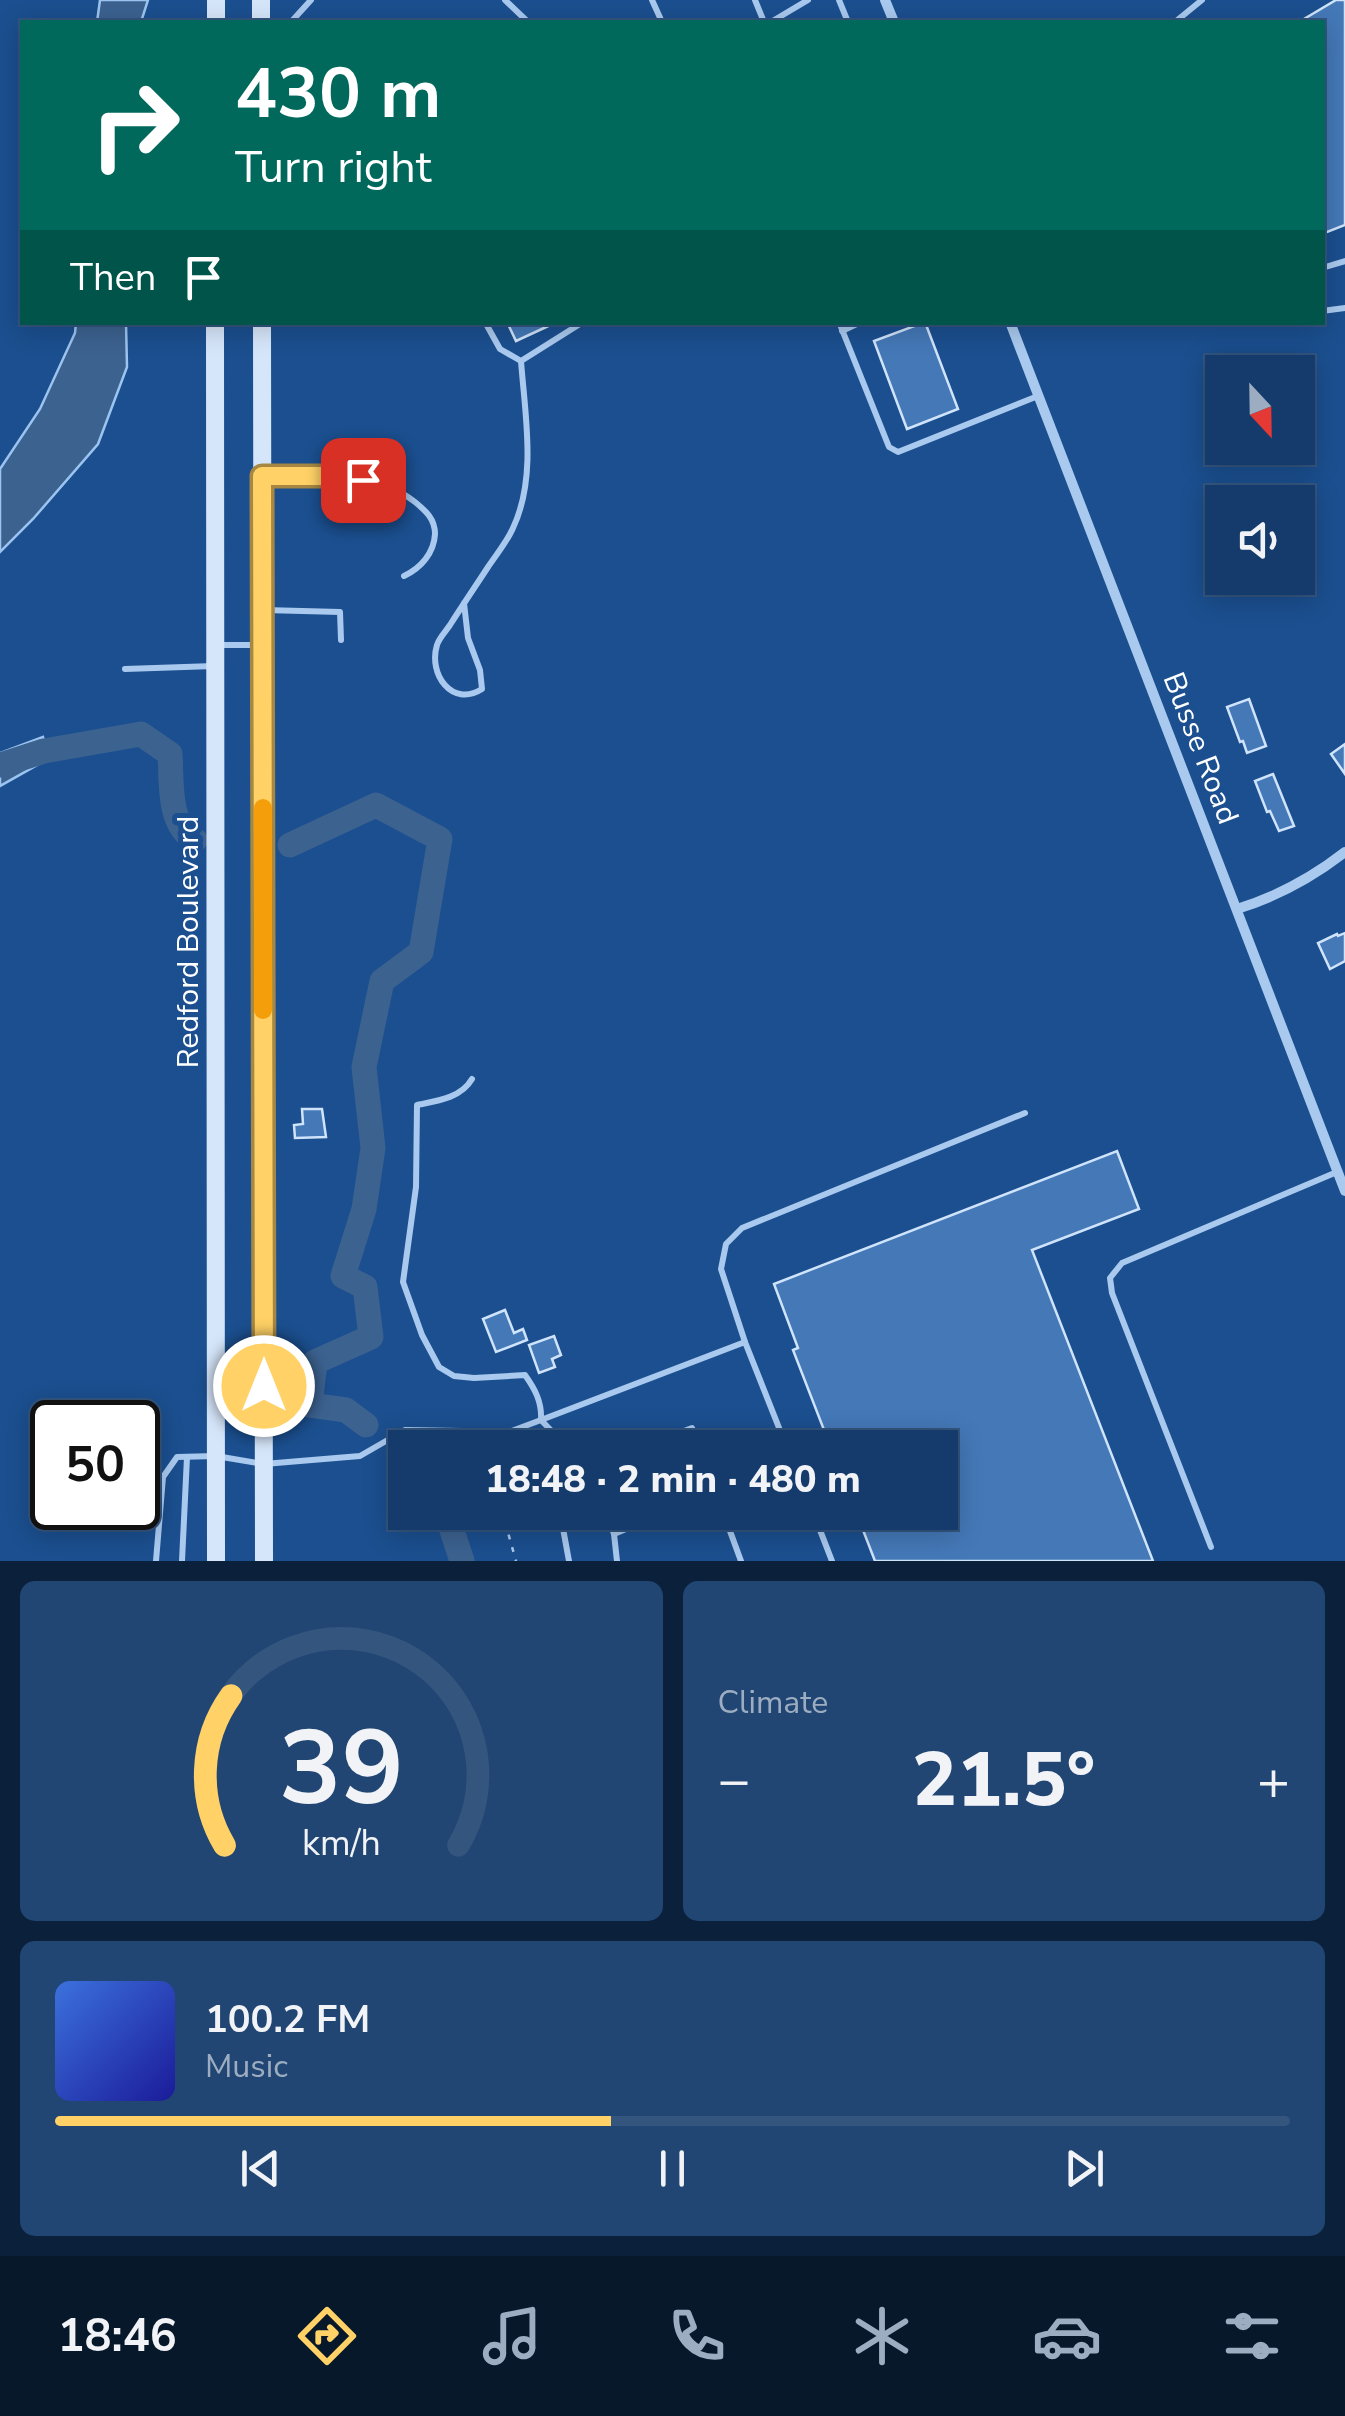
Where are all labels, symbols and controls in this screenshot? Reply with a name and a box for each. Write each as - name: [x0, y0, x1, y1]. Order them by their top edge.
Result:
- text: 430 m: [235, 46, 441, 142]
- icon: right: [70, 60, 200, 190]
- text: Turn right: [235, 137, 432, 198]
- icon: arrive: [176, 250, 231, 305]
- text: Then: [70, 252, 156, 303]
- north arrow: [1205, 355, 1315, 465]
- map controls: [1205, 355, 1315, 595]
- pin: [321, 438, 406, 523]
- icon: arrive: [336, 453, 391, 508]
- button: sound: [1205, 485, 1315, 595]
- street label: Busse Road: [1153, 666, 1248, 830]
- street label: Redford Boulevard: [168, 816, 209, 1068]
- position arrow: [212, 1334, 316, 1438]
- speed limit sign: 50: [30, 1400, 160, 1530]
- text: 18:48 · 2 min · 480 m: [485, 1454, 861, 1505]
- text: Climate: [718, 1681, 828, 1724]
- text: 39: [279, 1698, 404, 1840]
- text: 21.5°: [912, 1729, 1095, 1831]
- text: −: [718, 1743, 751, 1818]
- text: +: [1257, 1743, 1290, 1818]
- text: km/h: [302, 1819, 381, 1868]
- text: 100.2 FM: [205, 1994, 370, 2045]
- text: Music: [205, 2045, 288, 2088]
- icon: previous: [233, 2141, 288, 2196]
- icon: pause: [645, 2141, 700, 2196]
- icon: next: [1057, 2141, 1112, 2196]
- icon: directions: [292, 2301, 362, 2371]
- icon: music: [477, 2301, 547, 2371]
- icon: phone: [662, 2301, 732, 2371]
- icon: climate: [847, 2301, 917, 2371]
- icon: car: [1032, 2301, 1102, 2371]
- icon: filters: [1217, 2301, 1287, 2371]
- text: 18:46: [58, 2306, 177, 2367]

